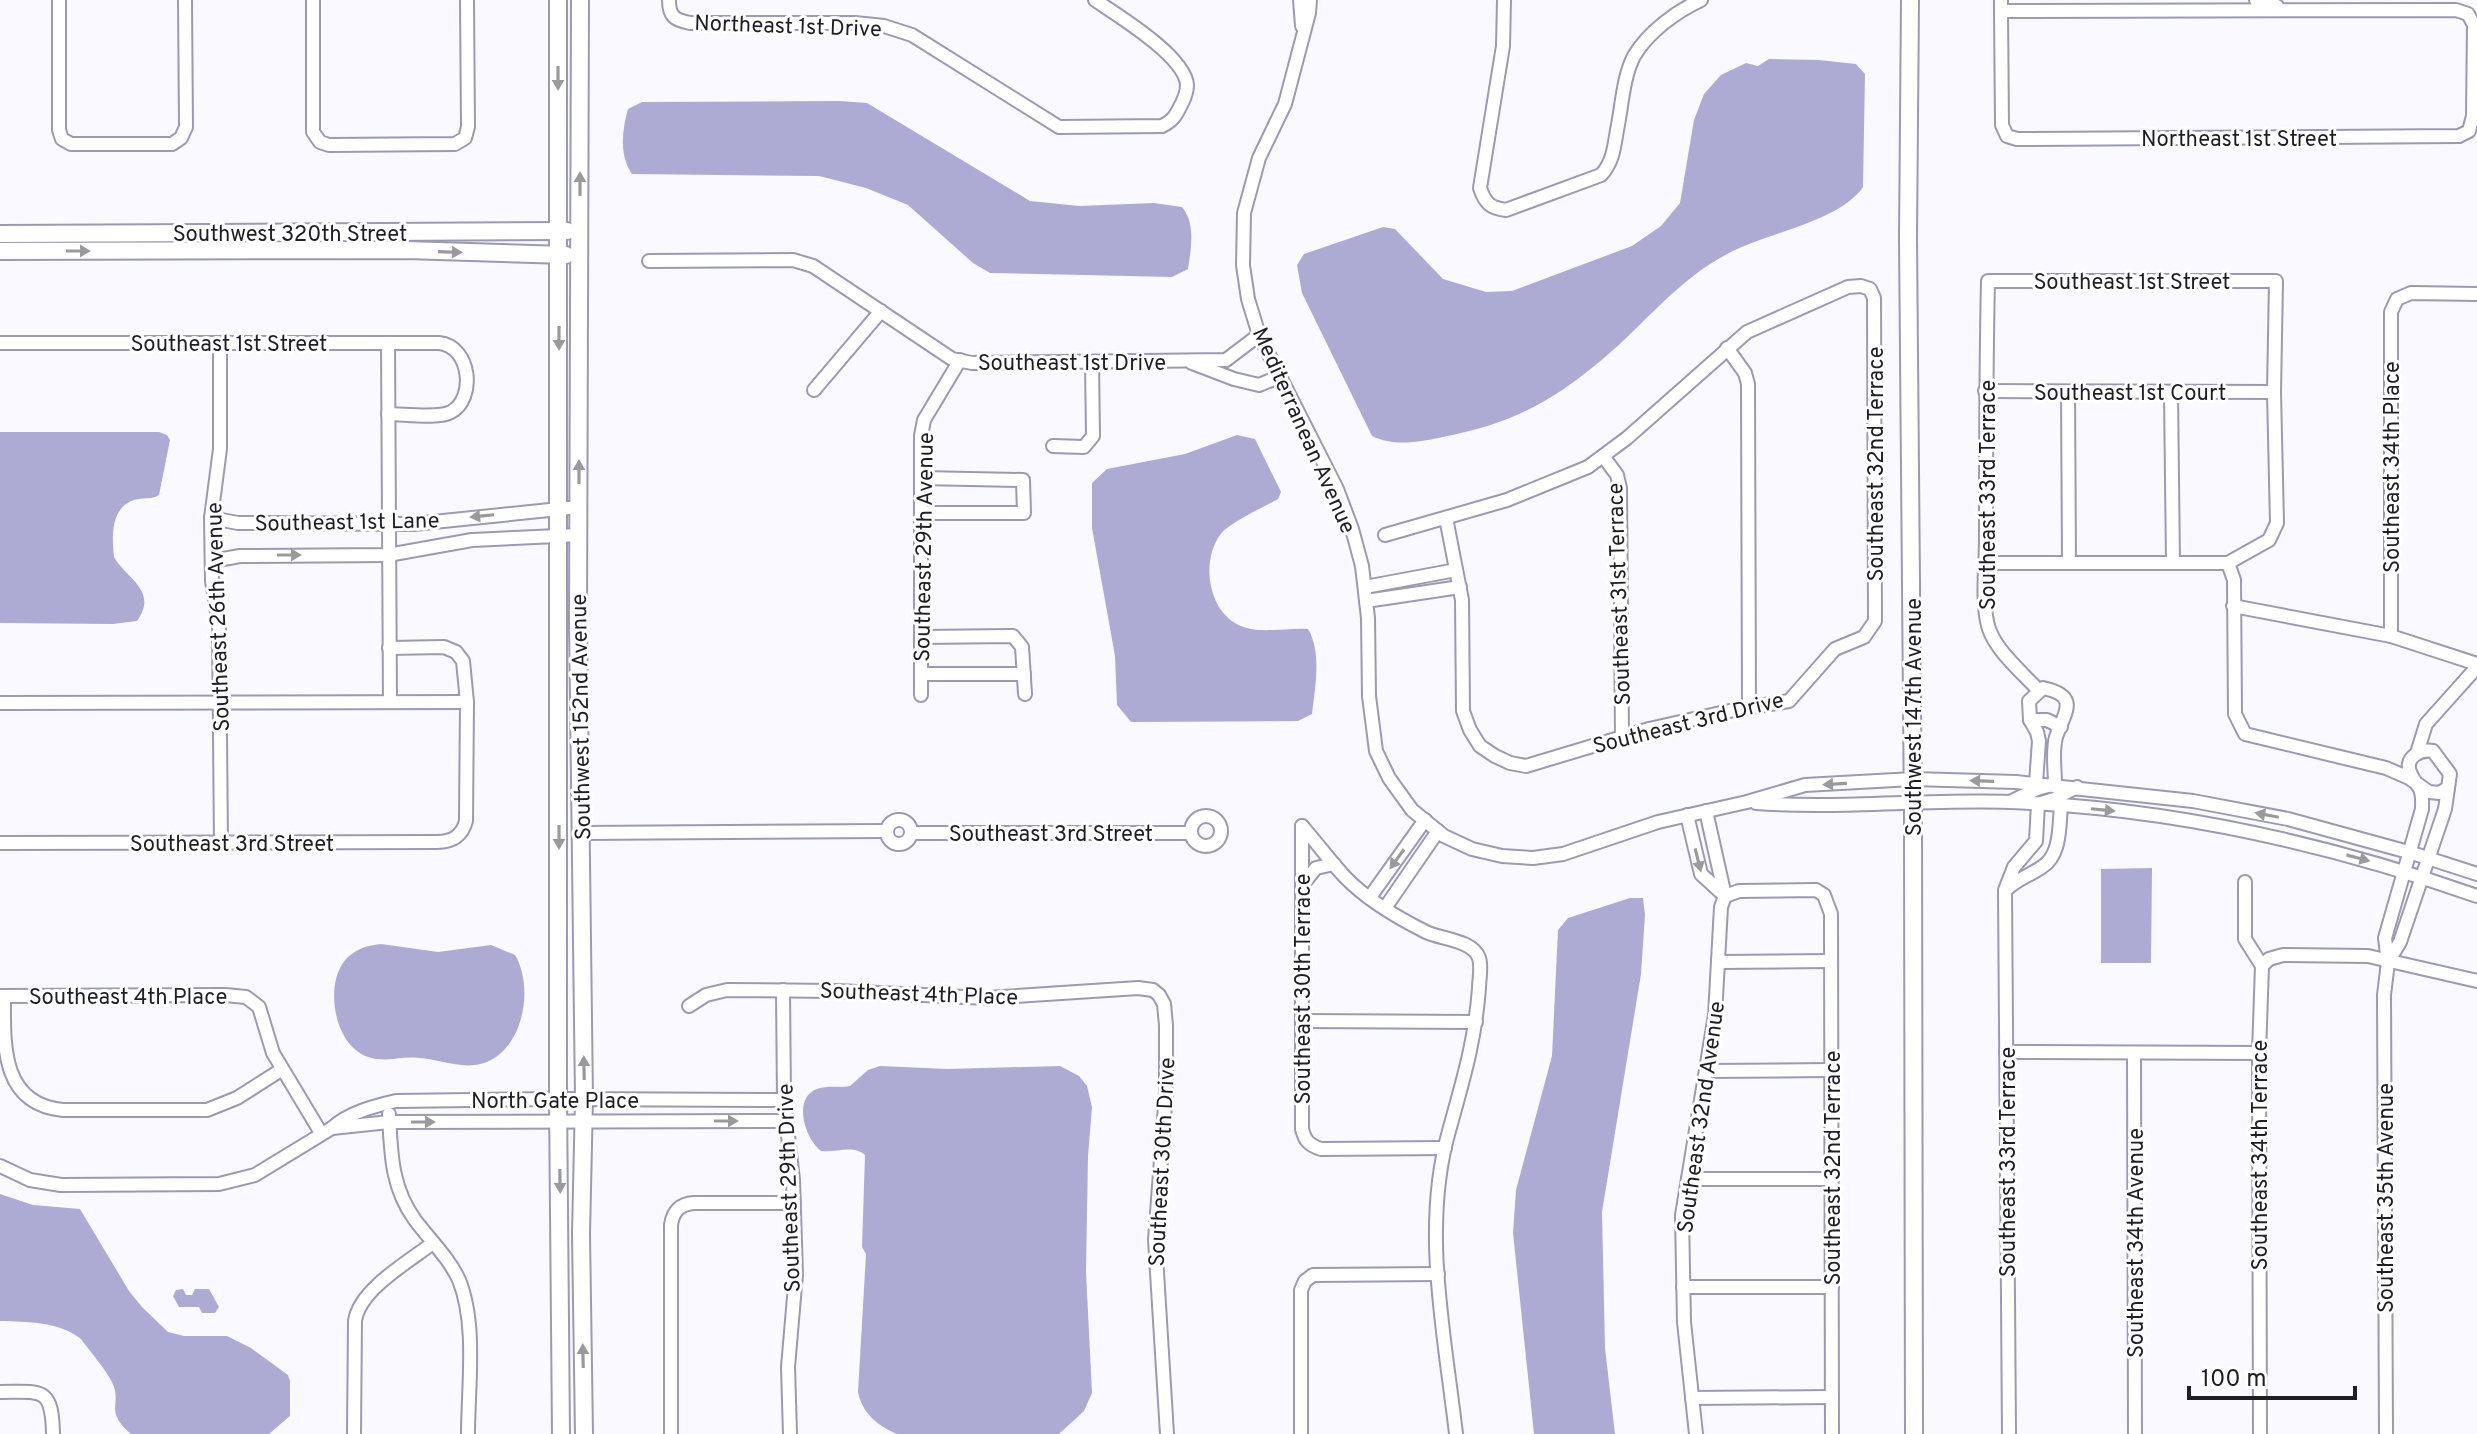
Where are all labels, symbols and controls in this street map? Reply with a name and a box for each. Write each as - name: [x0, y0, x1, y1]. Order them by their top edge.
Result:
- street label: Northeast 1st Drive: [694, 11, 882, 44]
- one-way arrow: [552, 66, 564, 91]
- street label: Northeast 1st Street: [2141, 127, 2337, 154]
- one-way arrow: [574, 171, 586, 196]
- street label: Southwest 320th Street: [173, 222, 407, 249]
- one-way arrow: [66, 245, 91, 257]
- one-way arrow: [438, 245, 463, 258]
- street label: Southeast 1st Street: [2034, 270, 2230, 297]
- street label: Mediterranean Avenue: [1245, 324, 1360, 538]
- one-way arrow: [553, 326, 565, 351]
- street label: Southeast 1st Street: [131, 332, 327, 359]
- street label: Southeast 32nd Terrace: [1864, 347, 1891, 581]
- street label: Southeast 1st Drive: [978, 351, 1166, 378]
- street label: Southeast 34th Place: [2380, 361, 2407, 573]
- street label: Southeast 33rd Terrace: [1976, 380, 2003, 610]
- street label: Southeast 1st Court: [2034, 381, 2226, 408]
- street label: Southeast 29th Avenue: [910, 432, 941, 662]
- one-way arrow: [573, 459, 585, 484]
- street label: Southeast 31st Terrace: [1603, 482, 1638, 706]
- street label: Southeast 26th Avenue: [202, 502, 237, 732]
- street label: Southeast 1st Lane: [254, 508, 440, 539]
- one-way arrow: [469, 510, 494, 523]
- one-way arrow: [277, 549, 302, 562]
- street label: Southwest 152nd Avenue: [567, 594, 598, 840]
- street label: Southwest 147th Avenue: [1902, 598, 1929, 836]
- street label: Southeast 3rd Drive: [1590, 688, 1787, 761]
- one-way arrow: [1969, 774, 1994, 787]
- one-way arrow: [1822, 777, 1847, 790]
- one-way arrow: [2091, 804, 2116, 817]
- one-way arrow: [2255, 808, 2280, 821]
- street label: Southeast 3rd Street: [949, 822, 1153, 849]
- one-way arrow: [553, 825, 565, 850]
- street label: Southeast 3rd Street: [130, 832, 334, 859]
- one-way arrow: [1390, 848, 1406, 869]
- one-way arrow: [1692, 848, 1704, 873]
- one-way arrow: [2347, 852, 2371, 865]
- street label: Southeast 30th Terrace: [1291, 874, 1318, 1105]
- street label: Southeast 4th Place: [819, 979, 1019, 1012]
- street label: Southeast 4th Place: [29, 985, 227, 1012]
- street label: Southeast 32nd Avenue: [1673, 1000, 1732, 1235]
- street label: Southeast 34th Terrace: [2248, 1040, 2275, 1270]
- street label: Southeast 33rd Terrace: [1996, 1047, 2023, 1277]
- street label: Southeast 32nd Terrace: [1821, 1051, 1848, 1285]
- one-way arrow: [578, 1055, 590, 1080]
- street label: Southeast 30th Drive: [1145, 1057, 1182, 1268]
- street label: Southeast 29th Drive: [773, 1083, 808, 1293]
- street label: Southeast 35th Avenue: [2374, 1083, 2401, 1313]
- street label: North Gate Place: [471, 1089, 639, 1116]
- one-way arrow: [714, 1115, 739, 1127]
- one-way arrow: [411, 1116, 436, 1128]
- street label: Southeast 34th Avenue: [2124, 1128, 2151, 1358]
- one-way arrow: [553, 1169, 566, 1194]
- one-way arrow: [577, 1343, 589, 1368]
- scale bar: [2189, 1350, 2355, 1400]
- text: 100 m: [2201, 1365, 2267, 1395]

